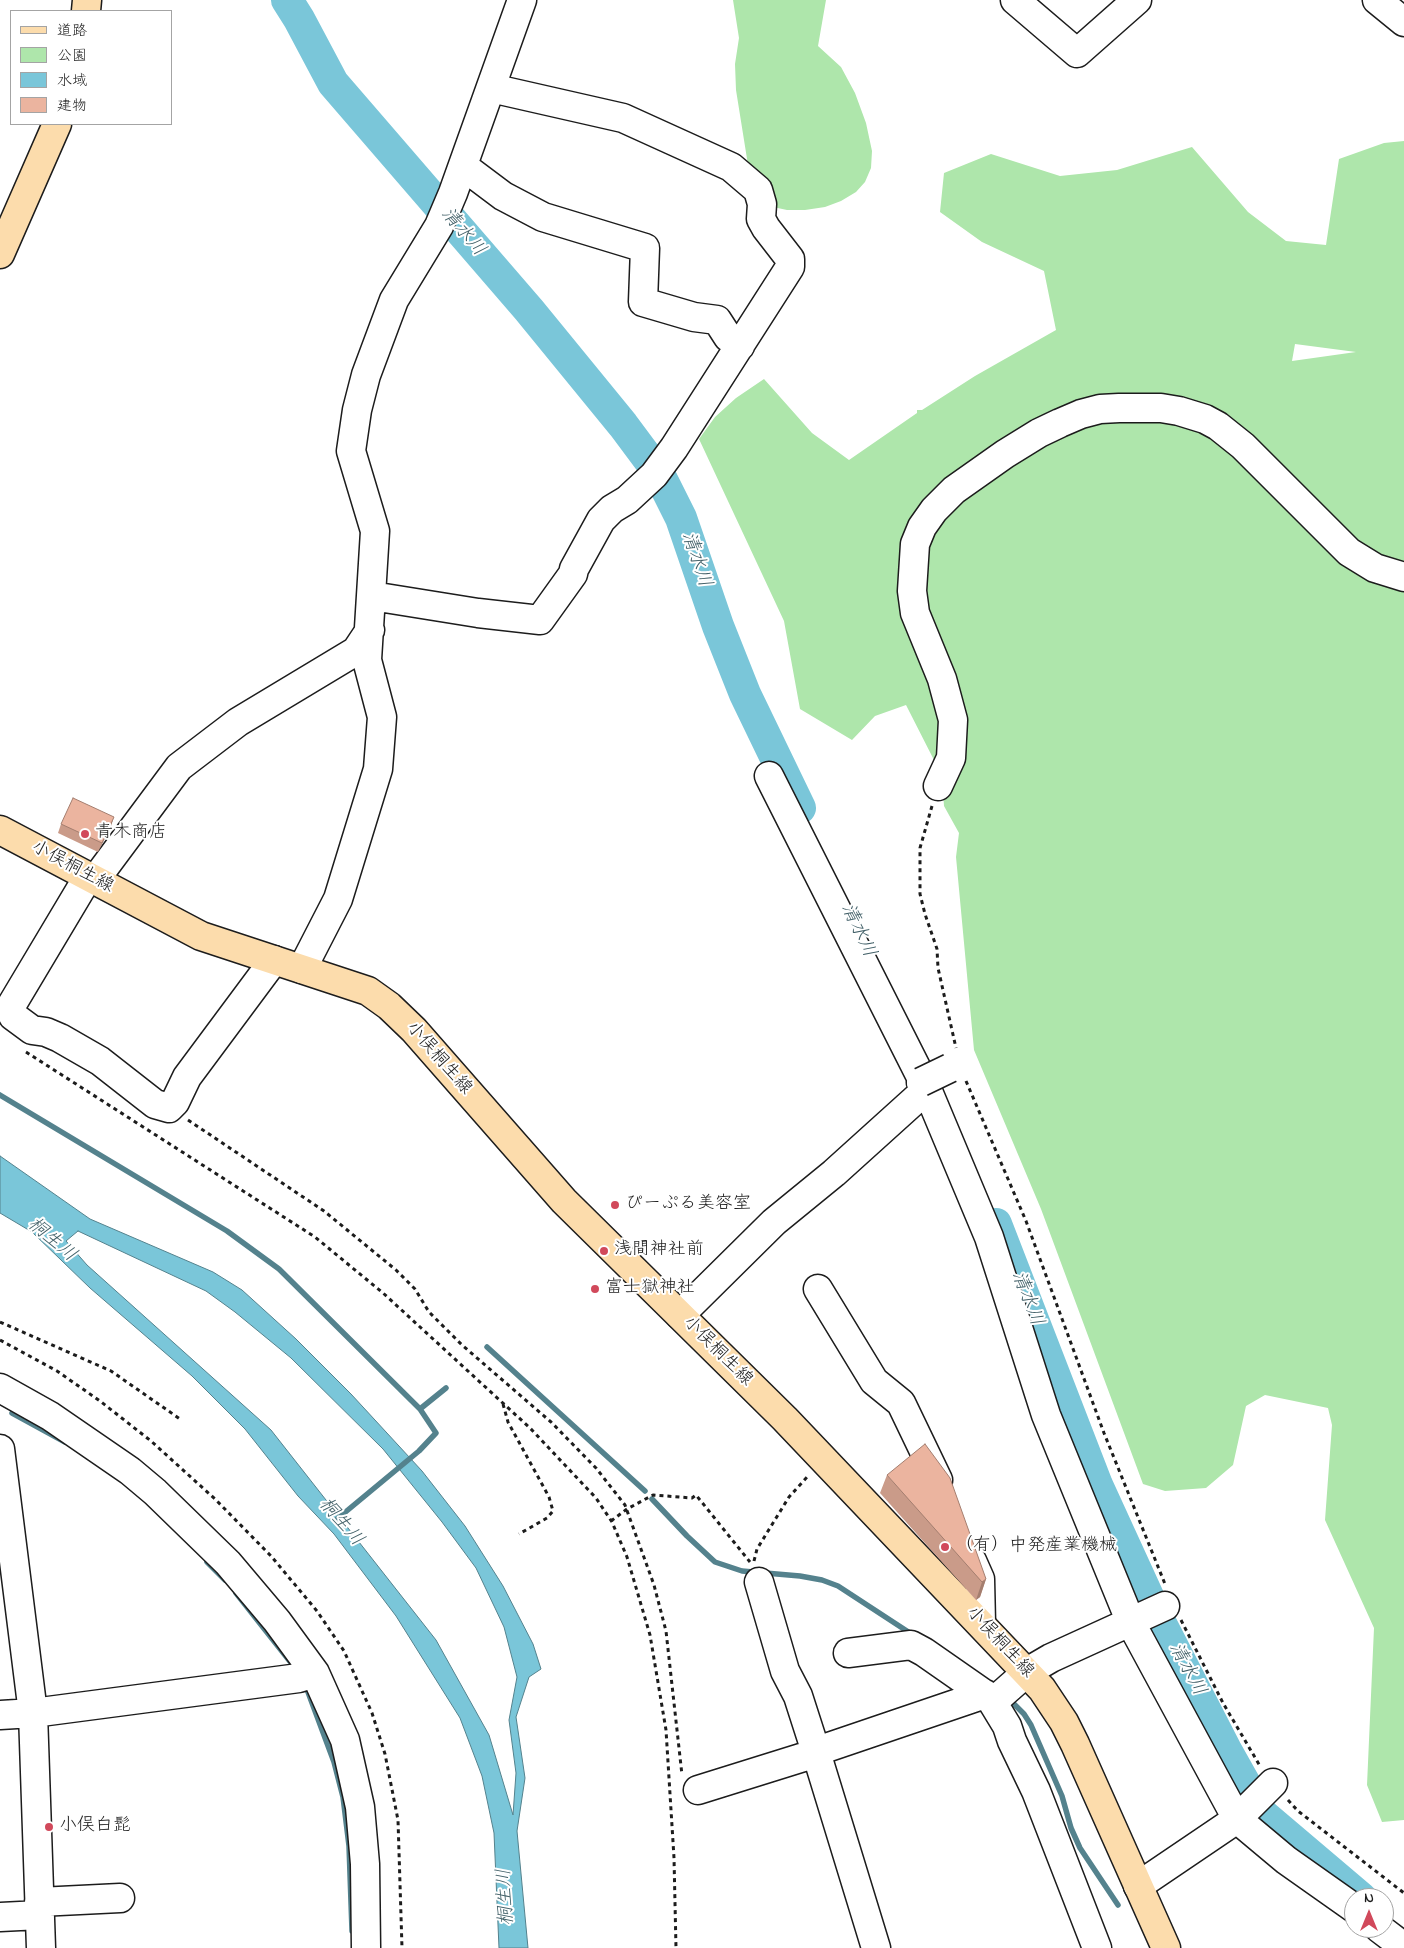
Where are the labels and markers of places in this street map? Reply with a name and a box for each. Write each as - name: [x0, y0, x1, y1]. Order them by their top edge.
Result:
- place label: 青木商店: [95, 823, 167, 845]
- marker: 青木商店: [79, 828, 91, 840]
- place label: ぴーぷる美容室: [625, 1194, 751, 1216]
- marker: ぴーぷる美容室: [609, 1199, 621, 1211]
- place label: 浅間神社前: [614, 1240, 704, 1262]
- marker: 浅間神社前: [598, 1245, 610, 1257]
- place label: 富士獄神社: [605, 1278, 695, 1300]
- marker: 富士獄神社: [589, 1283, 601, 1295]
- place label: （有）中発産業機械: [955, 1536, 1117, 1558]
- marker: （有）中発産業機械: [939, 1541, 951, 1553]
- place label: 小俣白髭: [59, 1816, 131, 1838]
- marker: 小俣白髭: [43, 1821, 55, 1833]

